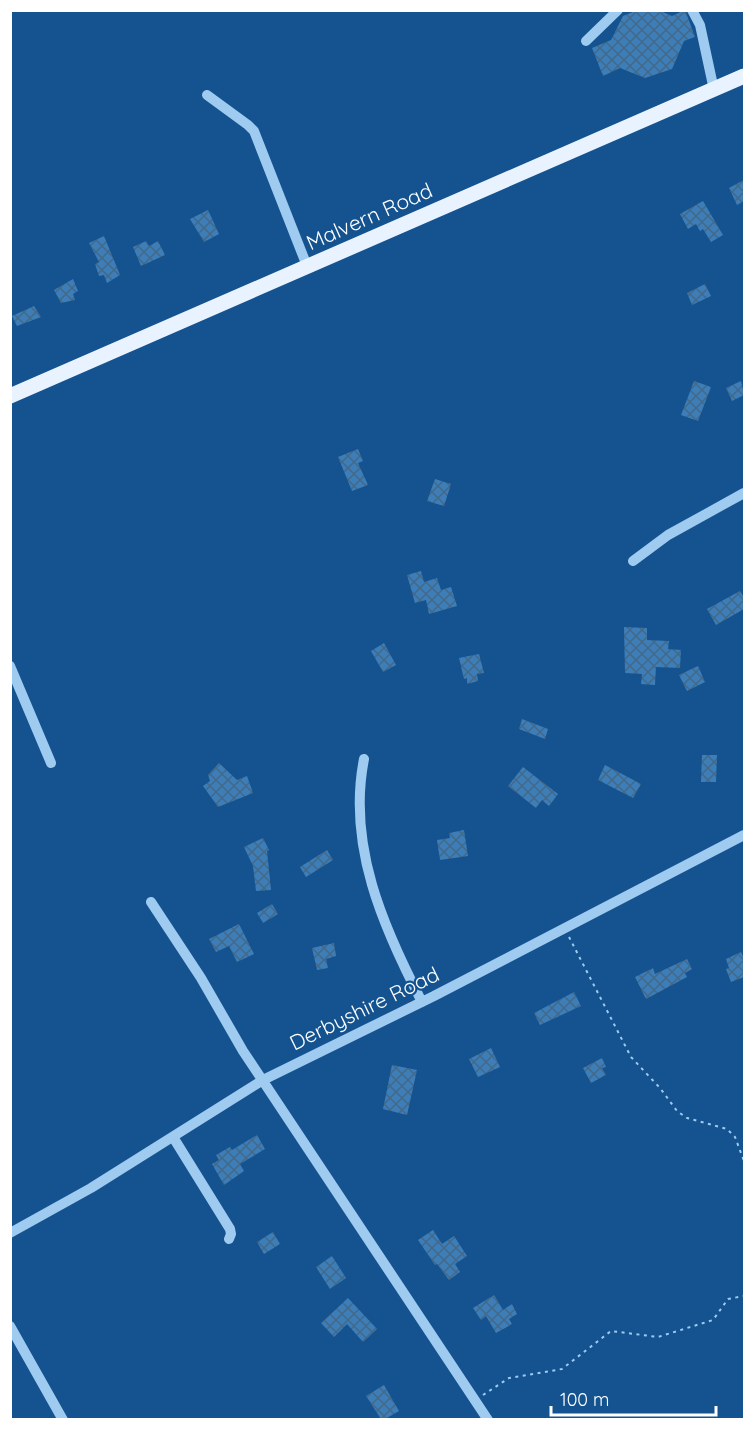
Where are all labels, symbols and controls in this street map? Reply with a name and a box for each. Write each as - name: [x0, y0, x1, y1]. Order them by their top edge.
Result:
- street label: Malvern Road: [302, 177, 436, 255]
- street label: Derbyshire Road: [285, 961, 443, 1055]
- scale bar: [551, 1379, 716, 1417]
- text: 100 m: [560, 1388, 609, 1411]

